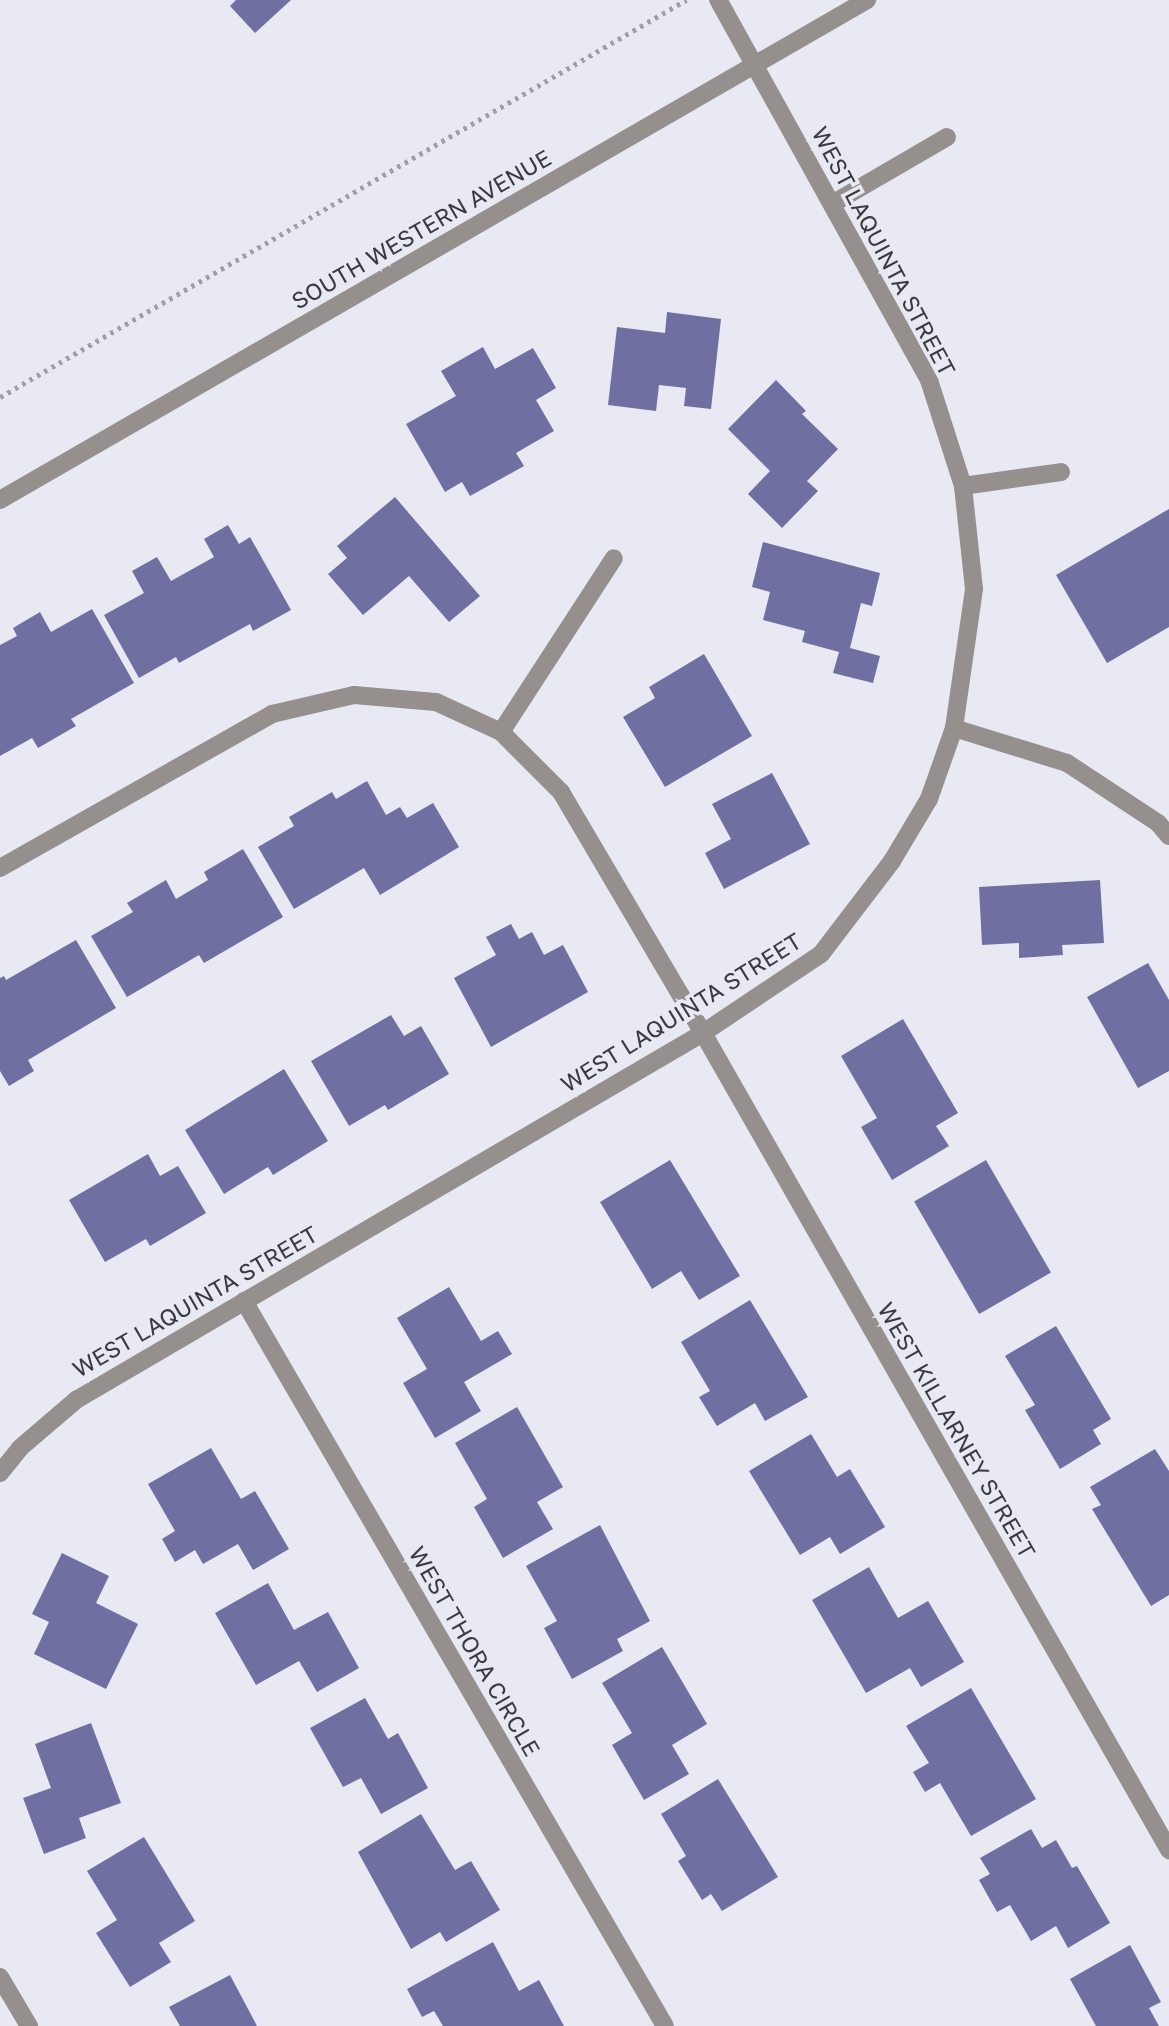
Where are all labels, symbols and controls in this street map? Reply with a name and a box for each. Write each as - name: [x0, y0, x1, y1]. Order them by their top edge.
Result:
- street label: WEST LAQUINTA STREET: [806, 122, 962, 380]
- street label: SOUTH WESTERN AVENUE: [286, 143, 556, 315]
- street label: WEST LAQUINTA STREET: [556, 927, 806, 1097]
- street label: WEST LAQUINTA STREET: [68, 1219, 322, 1383]
- street label: WEST KILLARNEY STREET: [872, 1297, 1042, 1563]
- street label: WEST THORA CIRCLE: [404, 1541, 546, 1761]

